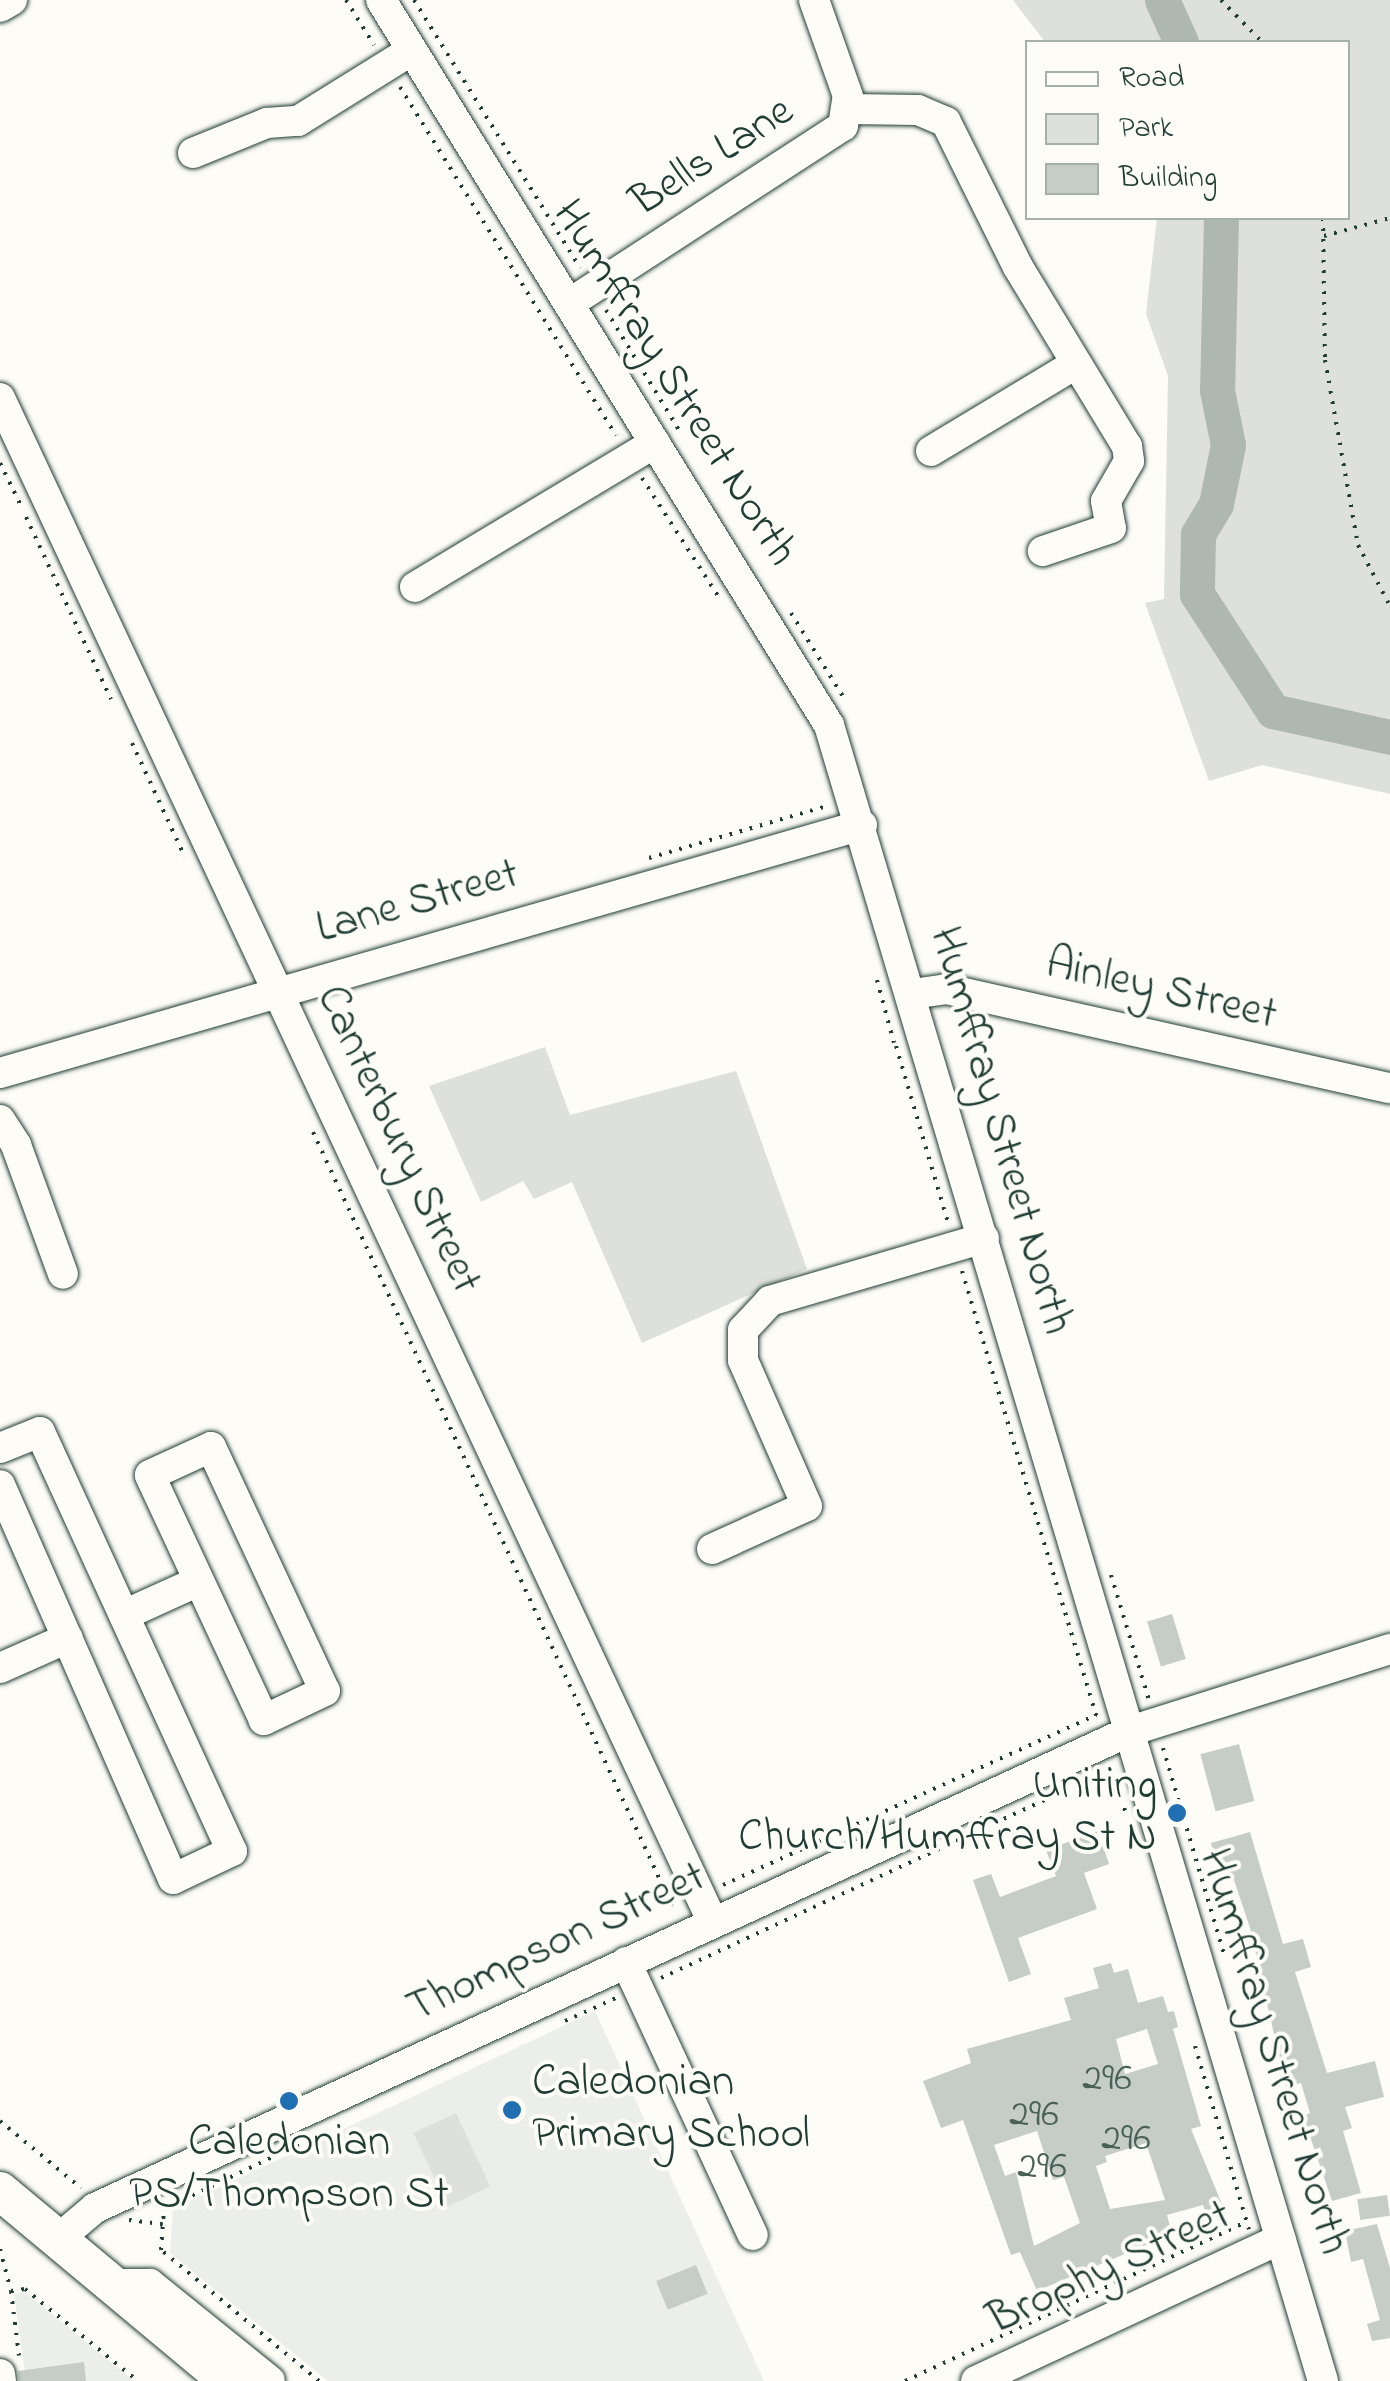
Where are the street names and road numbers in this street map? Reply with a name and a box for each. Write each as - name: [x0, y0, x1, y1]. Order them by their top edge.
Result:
- street label: Bells Lane: [622, 86, 804, 230]
- street label: Humffray Street North: [539, 191, 807, 577]
- street label: Lane Street: [311, 848, 525, 958]
- street label: Humffray Street North: [915, 921, 1083, 1341]
- street label: Ainley Street: [1040, 938, 1282, 1044]
- street label: Canterbury Street: [302, 978, 492, 1302]
- street label: Humffray Street North: [1185, 1843, 1359, 2261]
- street label: Thompson Street: [399, 1851, 715, 2037]
- street label: Brophy Street: [980, 2189, 1240, 2349]

